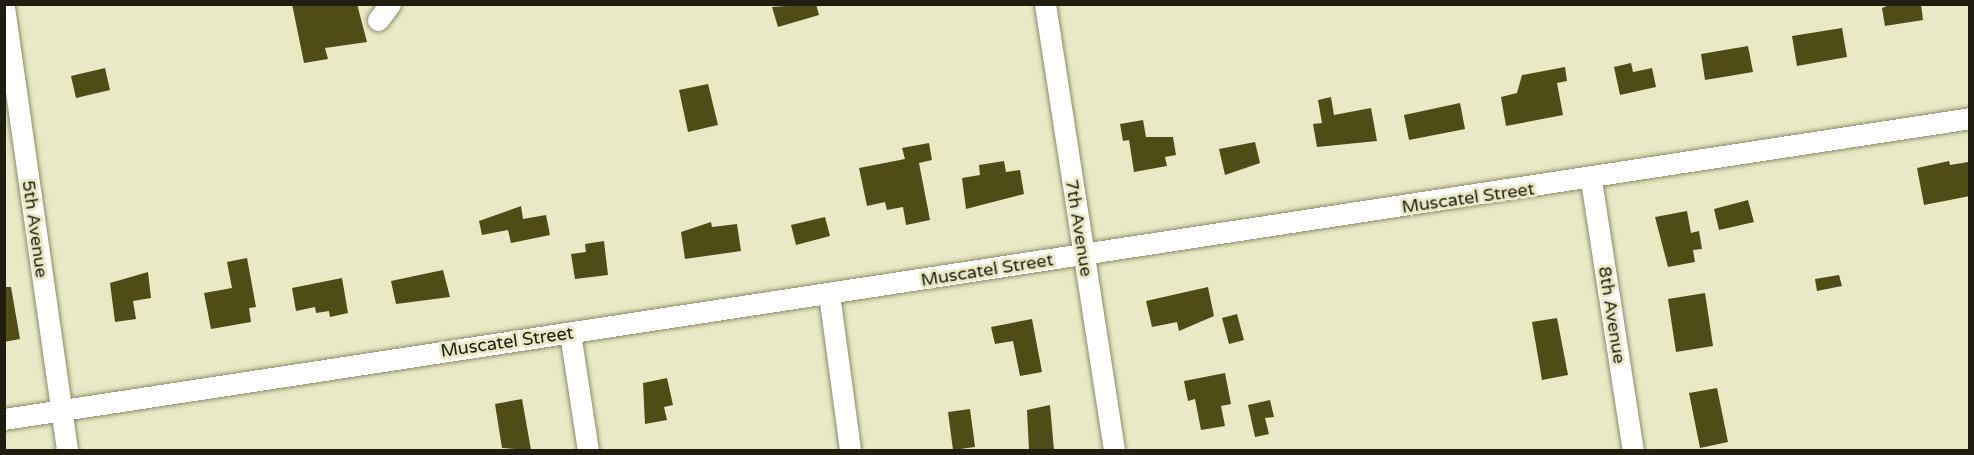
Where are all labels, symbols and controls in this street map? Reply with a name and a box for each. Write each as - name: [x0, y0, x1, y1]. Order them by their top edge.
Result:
- street label: 7th Avenue: [1061, 178, 1097, 278]
- street label: Muscatel Street: [1400, 178, 1536, 218]
- street label: 5th Avenue: [17, 179, 53, 279]
- street label: Muscatel Street: [919, 249, 1055, 291]
- street label: 8th Avenue: [1594, 265, 1630, 365]
- street label: Muscatel Street: [439, 322, 575, 362]

